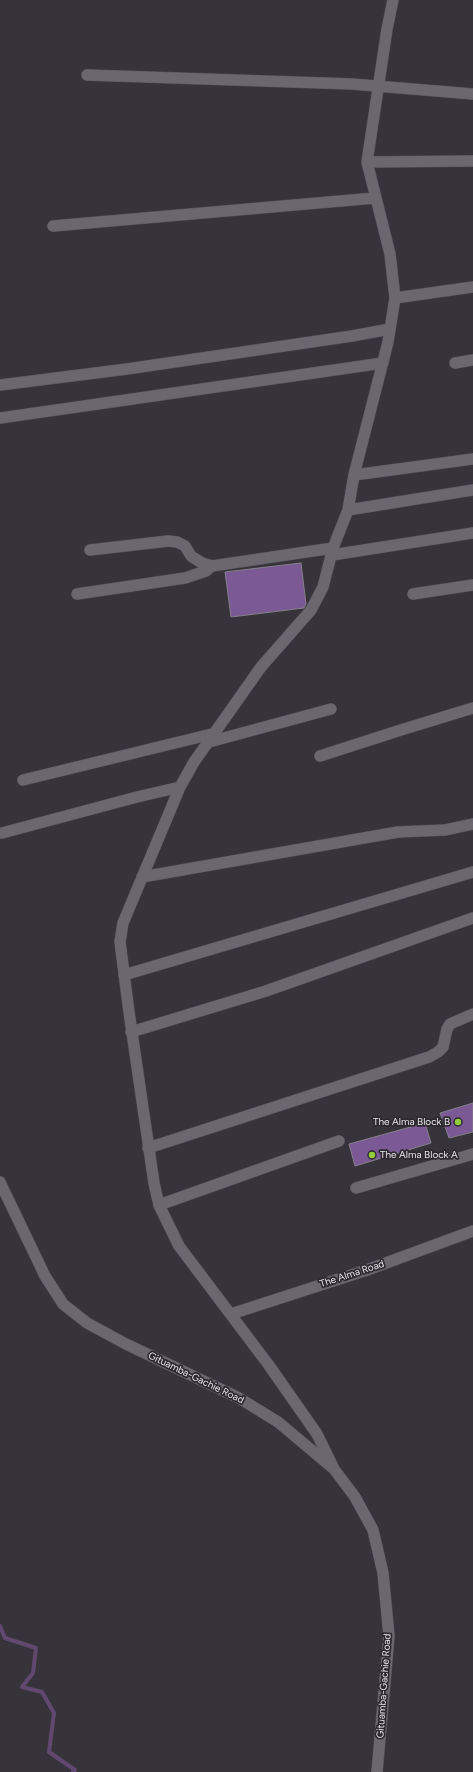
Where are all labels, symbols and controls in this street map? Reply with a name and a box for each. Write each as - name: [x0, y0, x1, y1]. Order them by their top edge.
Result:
- place label: The Alma Block B: [373, 1116, 450, 1128]
- marker: The Alma Block B: [453, 1117, 463, 1127]
- place label: The Alma Block A: [380, 1149, 458, 1161]
- marker: The Alma Block A: [367, 1150, 377, 1160]
- street label: The Alma Road: [318, 1258, 386, 1290]
- street label: Gituamba-Gachie Road: [146, 1350, 246, 1406]
- street label: Gituamba-Gachie Road: [374, 1633, 394, 1739]

